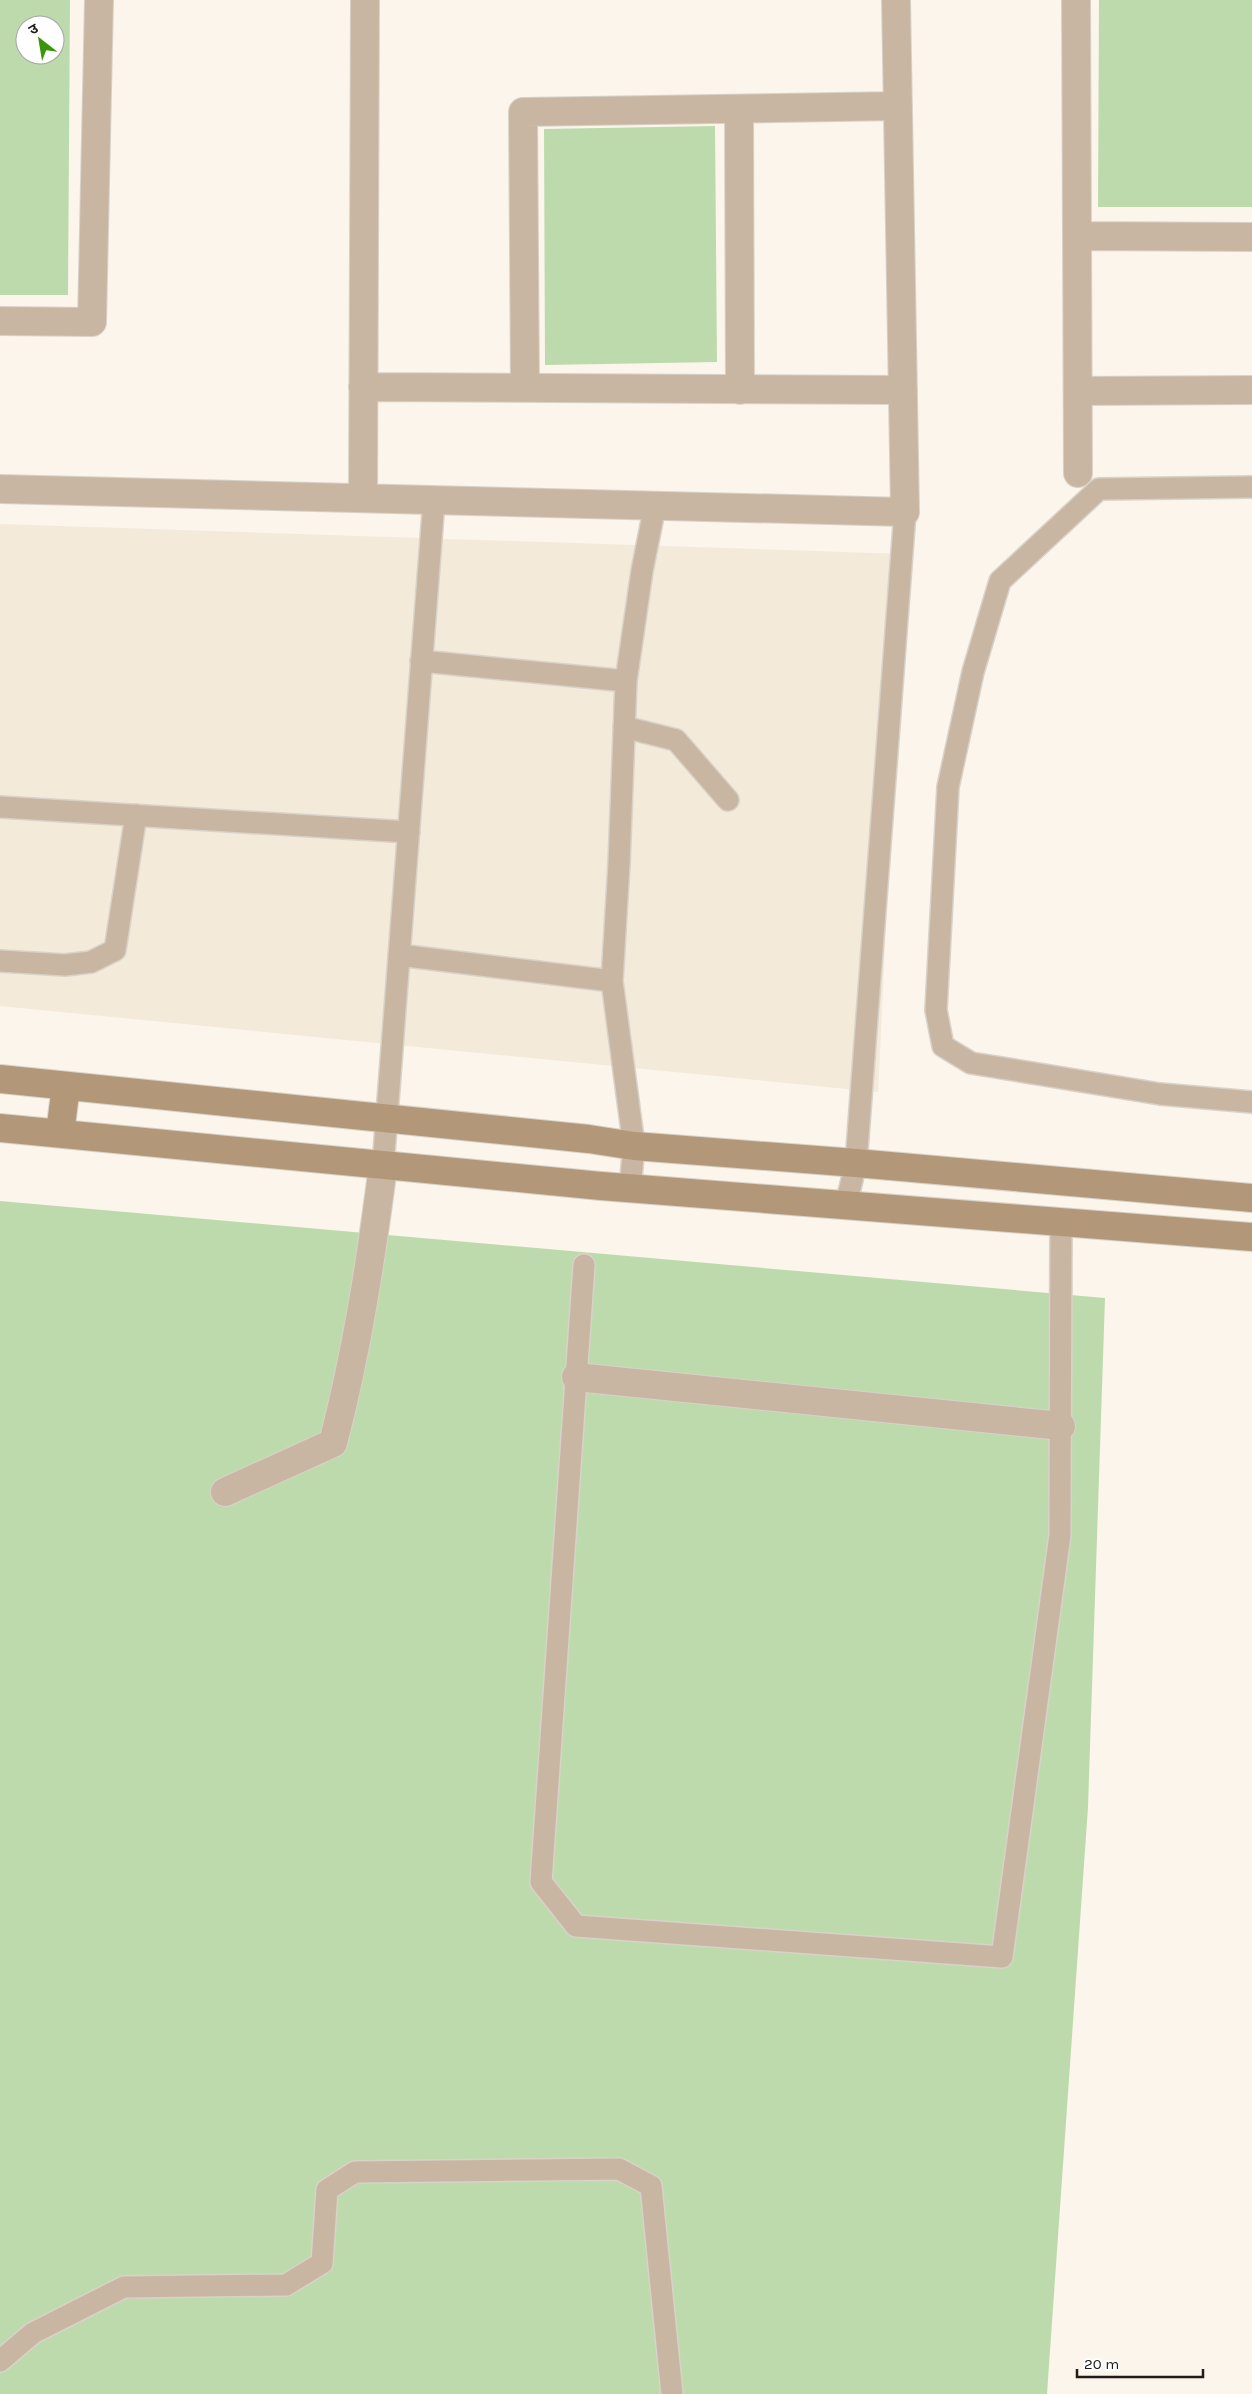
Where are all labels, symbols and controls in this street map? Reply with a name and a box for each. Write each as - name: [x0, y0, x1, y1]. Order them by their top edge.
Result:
- north arrow: [15, 15, 65, 65]
- text: उ: [26, 19, 42, 39]
- scale bar: [1077, 2346, 1203, 2378]
- text: 20 m: [1084, 2355, 1119, 2373]

